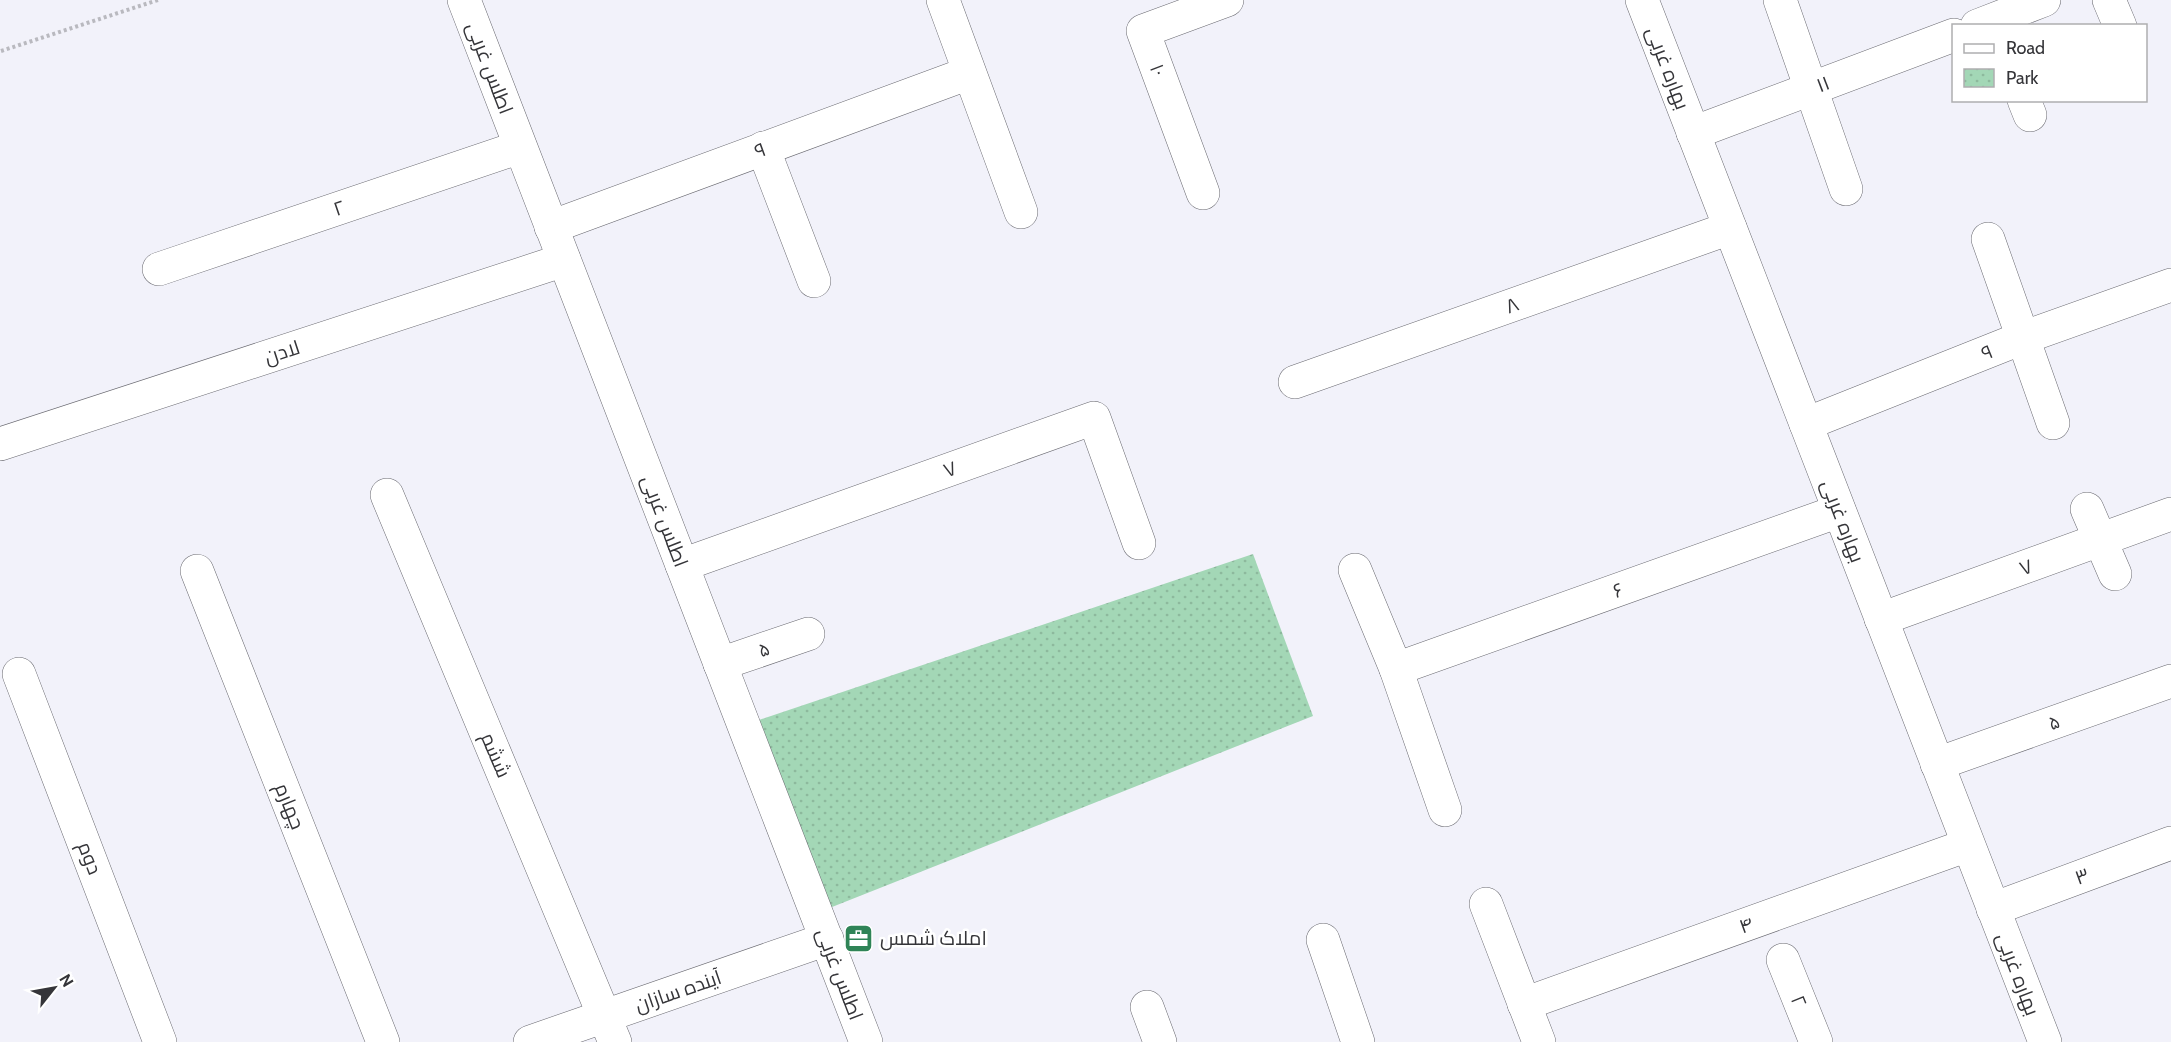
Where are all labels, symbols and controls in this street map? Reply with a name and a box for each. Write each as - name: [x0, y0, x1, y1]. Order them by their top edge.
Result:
- street label: اطلس غربی: [461, 19, 519, 118]
- street label: بهاره غربی: [1640, 23, 1695, 113]
- legend: [1952, 24, 2147, 102]
- text: Road: [2006, 37, 2045, 59]
- street label: ۱۰: [1145, 60, 1171, 80]
- text: Park: [2006, 67, 2039, 89]
- street label: ۱۱: [1813, 71, 1833, 97]
- street label: ۹: [751, 137, 769, 163]
- street label: ۲: [330, 195, 348, 221]
- street label: ۸: [1502, 292, 1522, 318]
- street label: لادن: [261, 335, 303, 370]
- street label: ۹: [1978, 339, 1996, 365]
- street label: ۷: [940, 456, 960, 482]
- street label: اطلس غربی: [636, 472, 694, 571]
- street label: بهاره غربی: [1815, 476, 1870, 566]
- street label: ۷: [2016, 554, 2036, 580]
- street label: ۶: [1609, 577, 1627, 603]
- street label: ۵: [755, 636, 773, 662]
- street label: ۵: [2045, 709, 2063, 735]
- street label: ششم: [474, 729, 516, 782]
- street label: چهارم: [268, 779, 310, 833]
- street label: دوم: [71, 838, 107, 878]
- street label: ۳: [2072, 862, 2092, 890]
- street label: ۴: [1736, 911, 1756, 939]
- office icon: املاک شمس: [843, 922, 875, 954]
- street label: اطلس غربی: [811, 925, 869, 1024]
- place label: املاک شمس: [880, 926, 987, 951]
- street label: بهاره غربی: [1990, 929, 2045, 1019]
- north arrow: [24, 958, 84, 1018]
- street label: آینده سازان: [632, 965, 725, 1018]
- text: N: [55, 971, 77, 990]
- street label: ۲: [1786, 992, 1812, 1010]

